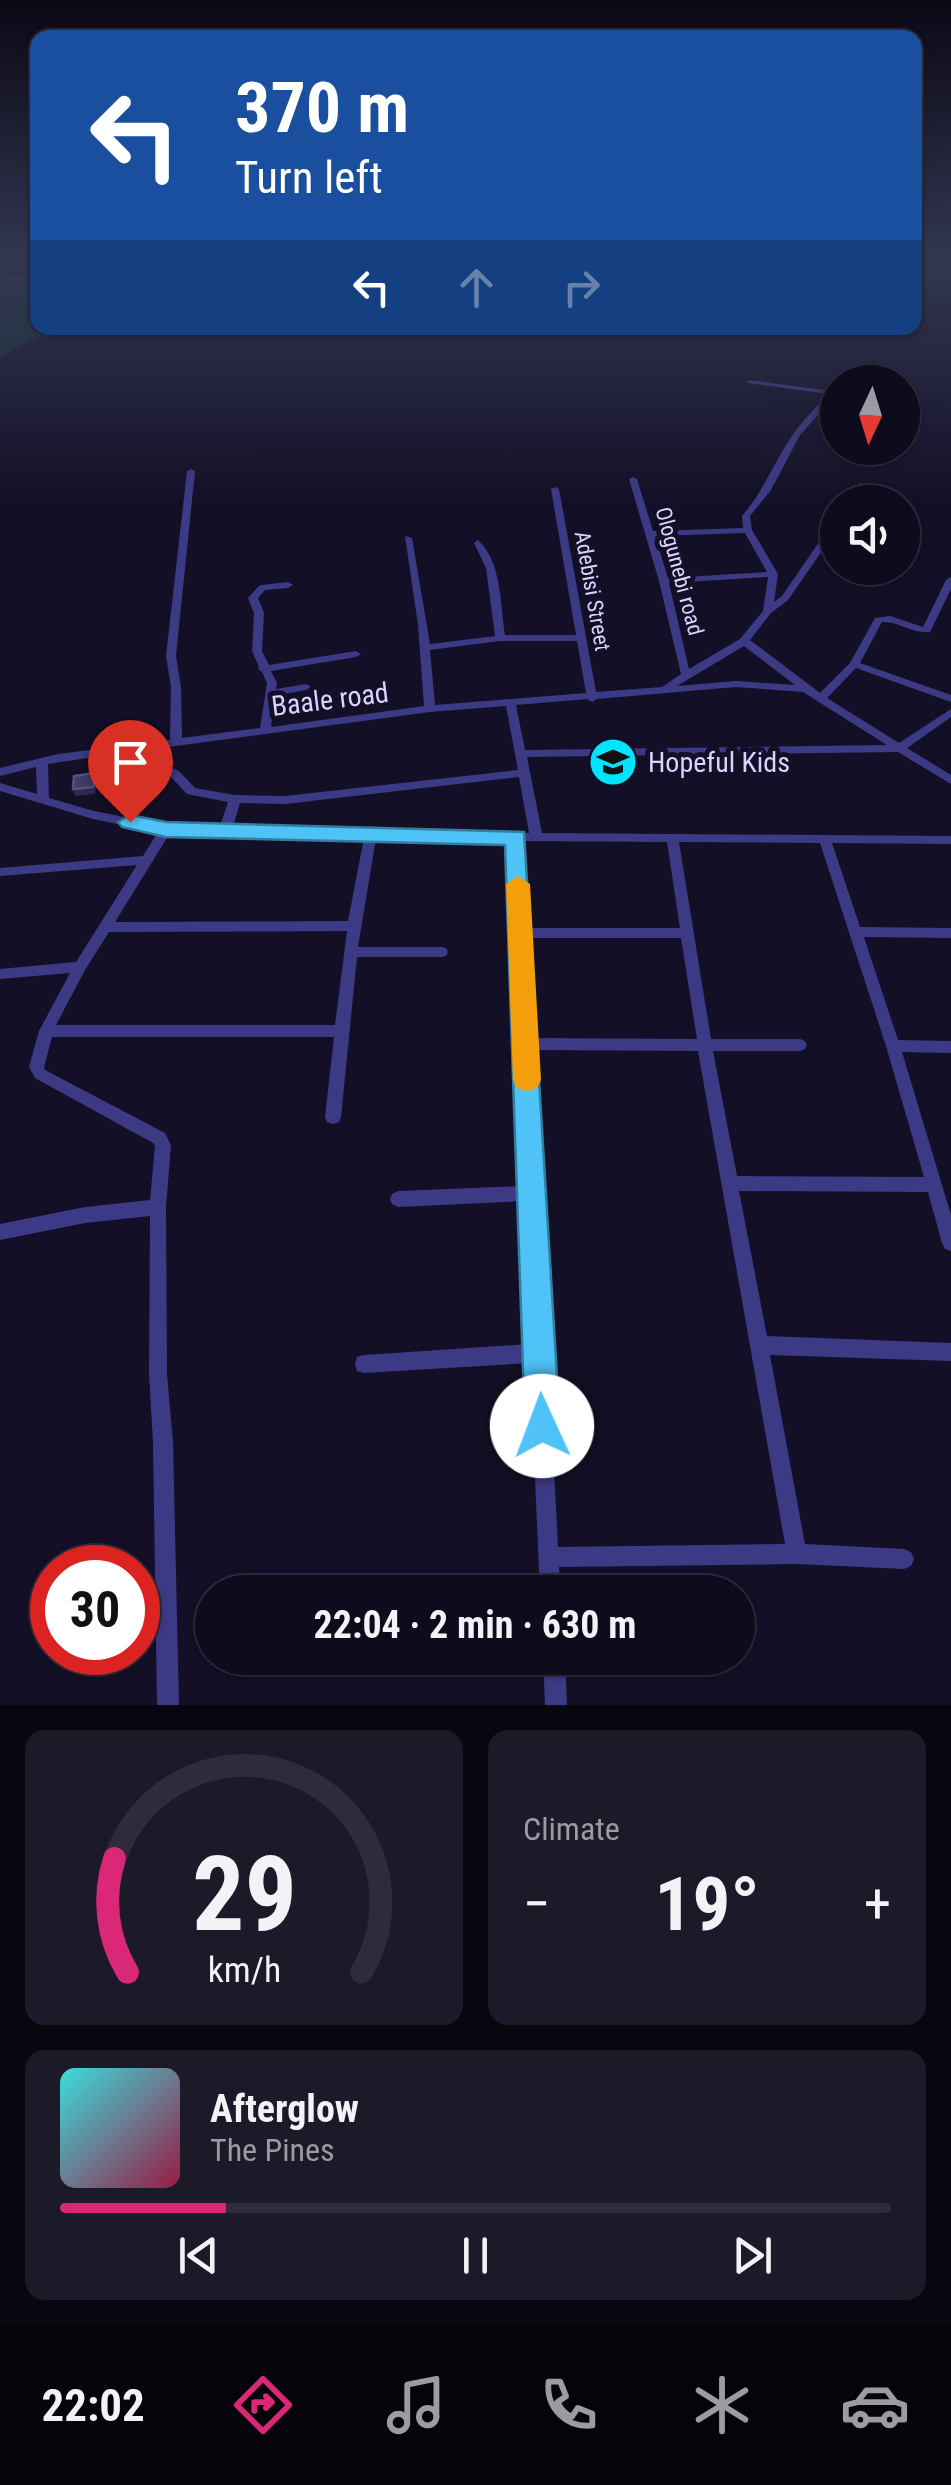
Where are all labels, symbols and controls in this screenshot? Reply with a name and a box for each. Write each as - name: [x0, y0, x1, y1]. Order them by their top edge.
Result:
- text: 370 m: [235, 67, 409, 149]
- icon: left: [70, 70, 200, 200]
- text: Turn left: [235, 151, 383, 204]
- icon: left: [344, 260, 399, 315]
- icon: ahead: [449, 260, 504, 315]
- icon: right: [554, 260, 609, 315]
- north arrow: [820, 365, 920, 465]
- map controls: [820, 365, 920, 585]
- button: sound: [820, 485, 920, 585]
- street label: Ologunebi road: [650, 504, 709, 638]
- street label: Adebisi Street: [570, 529, 615, 653]
- street label: Baale road: [270, 676, 390, 723]
- pin: [88, 720, 173, 823]
- icon: arrive: [103, 735, 158, 790]
- school or university icon: Hopeful Kids: [587, 736, 639, 788]
- place label: Hopeful Kids: [648, 746, 790, 779]
- position arrow: [490, 1374, 594, 1478]
- speed limit sign: 30: [30, 1545, 160, 1675]
- text: 22:04 · 2 min · 630 m: [314, 1603, 636, 1647]
- text: Climate: [523, 1810, 620, 1848]
- text: 29: [191, 1834, 297, 1955]
- text: 19°: [655, 1860, 760, 1948]
- text: −: [523, 1872, 551, 1936]
- text: +: [864, 1872, 891, 1936]
- text: km/h: [207, 1949, 281, 1991]
- text: Afterglow: [210, 2087, 359, 2131]
- text: The Pines: [210, 2131, 335, 2169]
- icon: previous: [171, 2228, 226, 2283]
- icon: pause: [448, 2228, 503, 2283]
- icon: next: [725, 2228, 780, 2283]
- icon: directions: [228, 2370, 298, 2440]
- icon: music: [381, 2370, 451, 2440]
- icon: phone: [534, 2370, 604, 2440]
- icon: climate: [687, 2370, 757, 2440]
- icon: car: [840, 2370, 910, 2440]
- text: 22:02: [41, 2379, 145, 2432]

